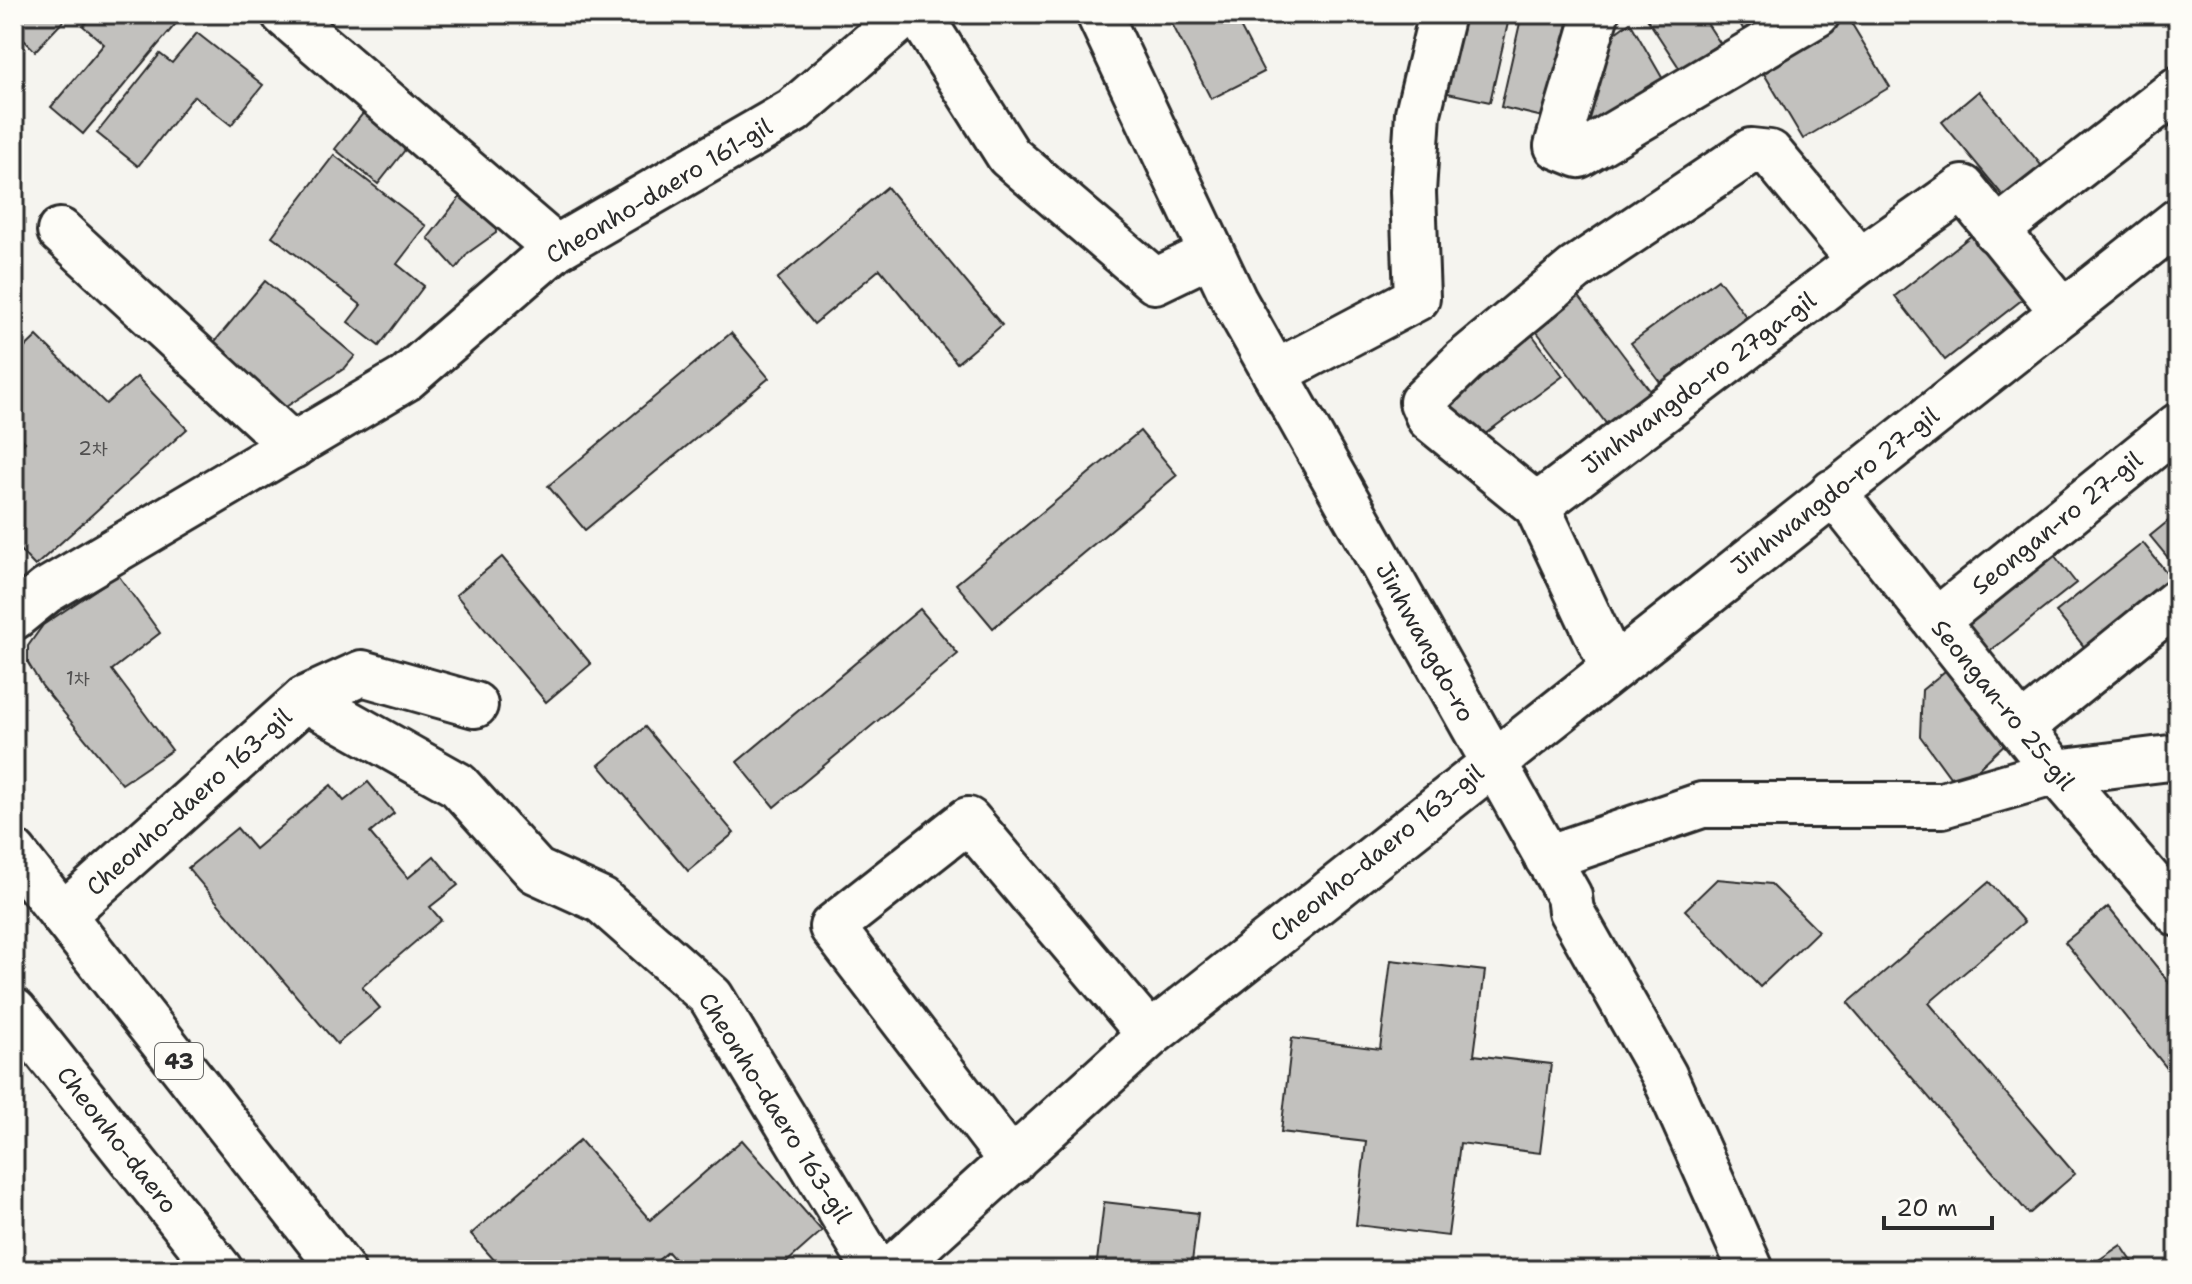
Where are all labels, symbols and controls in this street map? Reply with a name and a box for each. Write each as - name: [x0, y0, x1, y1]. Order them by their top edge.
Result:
- street label: Cheonho-daero 161-gil: [540, 110, 779, 271]
- street label: Jinhwangdo-ro 27ga-gil: [1575, 284, 1823, 482]
- street label: Jinhwangdo-ro 27-gil: [1724, 399, 1946, 582]
- house number: 2차: [78, 435, 108, 461]
- street label: Seongan-ro 27-gil: [1965, 444, 2150, 602]
- street label: Jinhwangdo-ro: [1368, 556, 1482, 728]
- street label: Seongan-ro 25-gil: [1924, 613, 2082, 798]
- house number: 1차: [66, 665, 90, 691]
- street label: Cheonho-daero 163-gil: [79, 701, 299, 903]
- street label: Cheonho-daero 163-gil: [1263, 756, 1491, 949]
- street label: Cheonho-daero 163-gil: [691, 987, 860, 1230]
- road number: 43: [155, 1043, 203, 1079]
- street label: Cheonho-daero: [49, 1060, 185, 1220]
- scale bar: [1884, 1180, 1992, 1230]
- text: 20 m: [1896, 1192, 1958, 1224]

